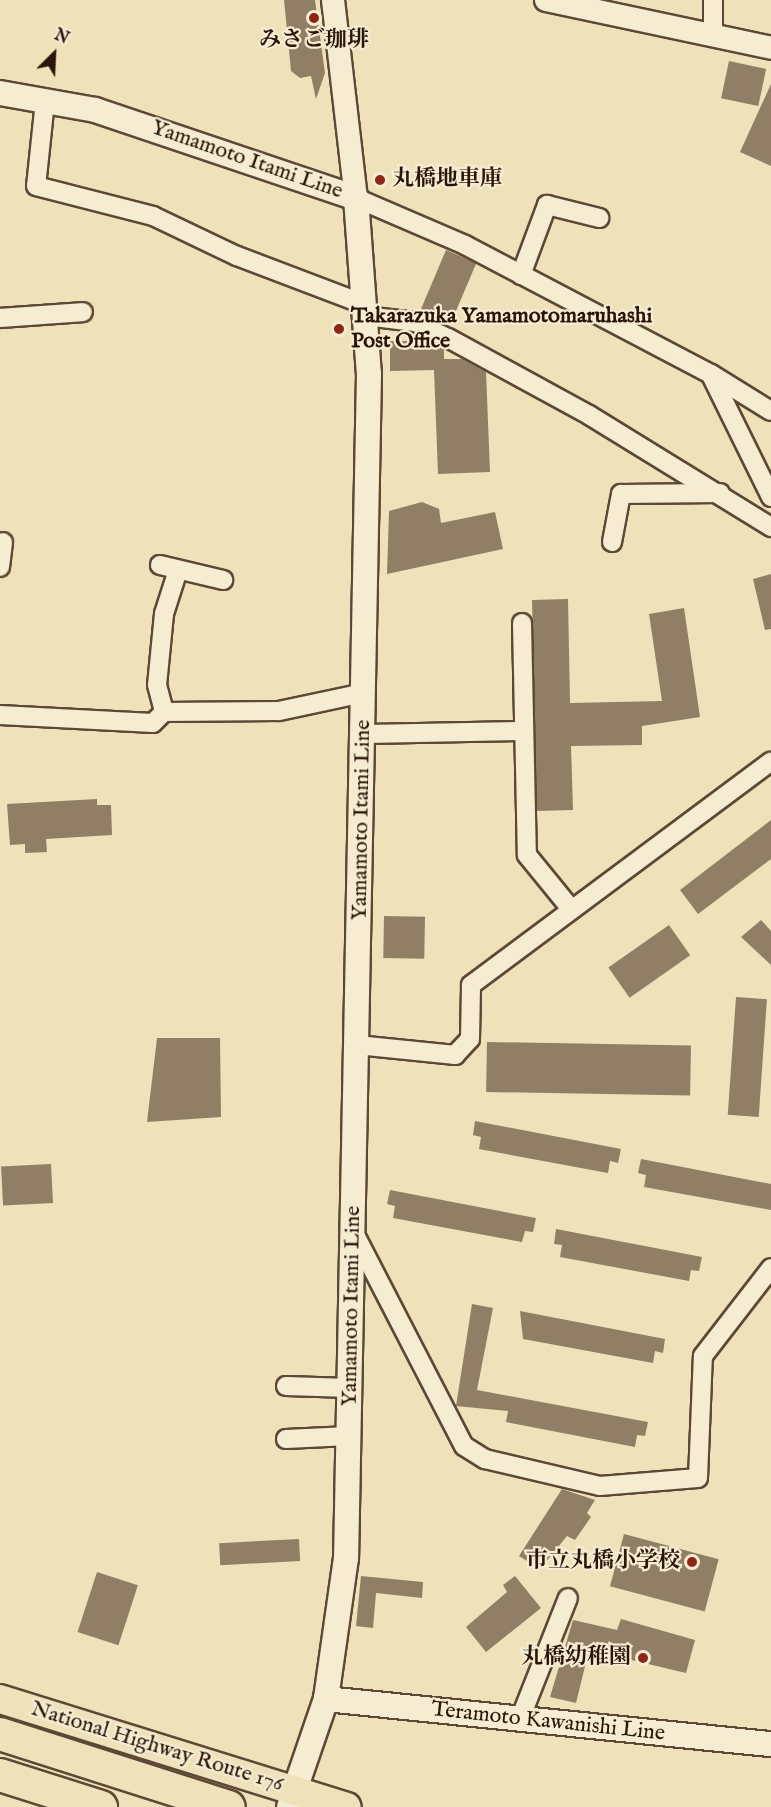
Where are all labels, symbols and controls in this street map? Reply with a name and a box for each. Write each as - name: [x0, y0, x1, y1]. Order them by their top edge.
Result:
- marker: みさご珈琲: [307, 11, 321, 25]
- north arrow: [24, 24, 84, 84]
- text: N: [51, 26, 72, 50]
- place label: みさご珈琲: [259, 28, 369, 54]
- street label: Yamamoto Itami Line: [148, 115, 346, 205]
- place label: 丸橋地車庫: [392, 167, 502, 193]
- marker: 丸橋地車庫: [373, 173, 387, 187]
- place label: Takarazuka Yamamotomaruhashi Post Office: [351, 303, 652, 354]
- marker: Takarazuka Yamamotomaruhashi Post Office: [332, 322, 346, 336]
- street label: Yamamoto Itami Line: [347, 719, 377, 921]
- street label: Yamamoto Itami Line: [337, 1205, 367, 1407]
- place label: 市立丸橋小学校: [526, 1549, 680, 1575]
- marker: 市立丸橋小学校: [685, 1555, 699, 1569]
- place label: 丸橋幼稚園: [521, 1645, 631, 1671]
- marker: 丸橋幼稚園: [636, 1651, 650, 1665]
- street label: National Highway Route 176: [28, 1696, 286, 1798]
- street label: Teramoto Kawanishi Line: [430, 1697, 666, 1747]

